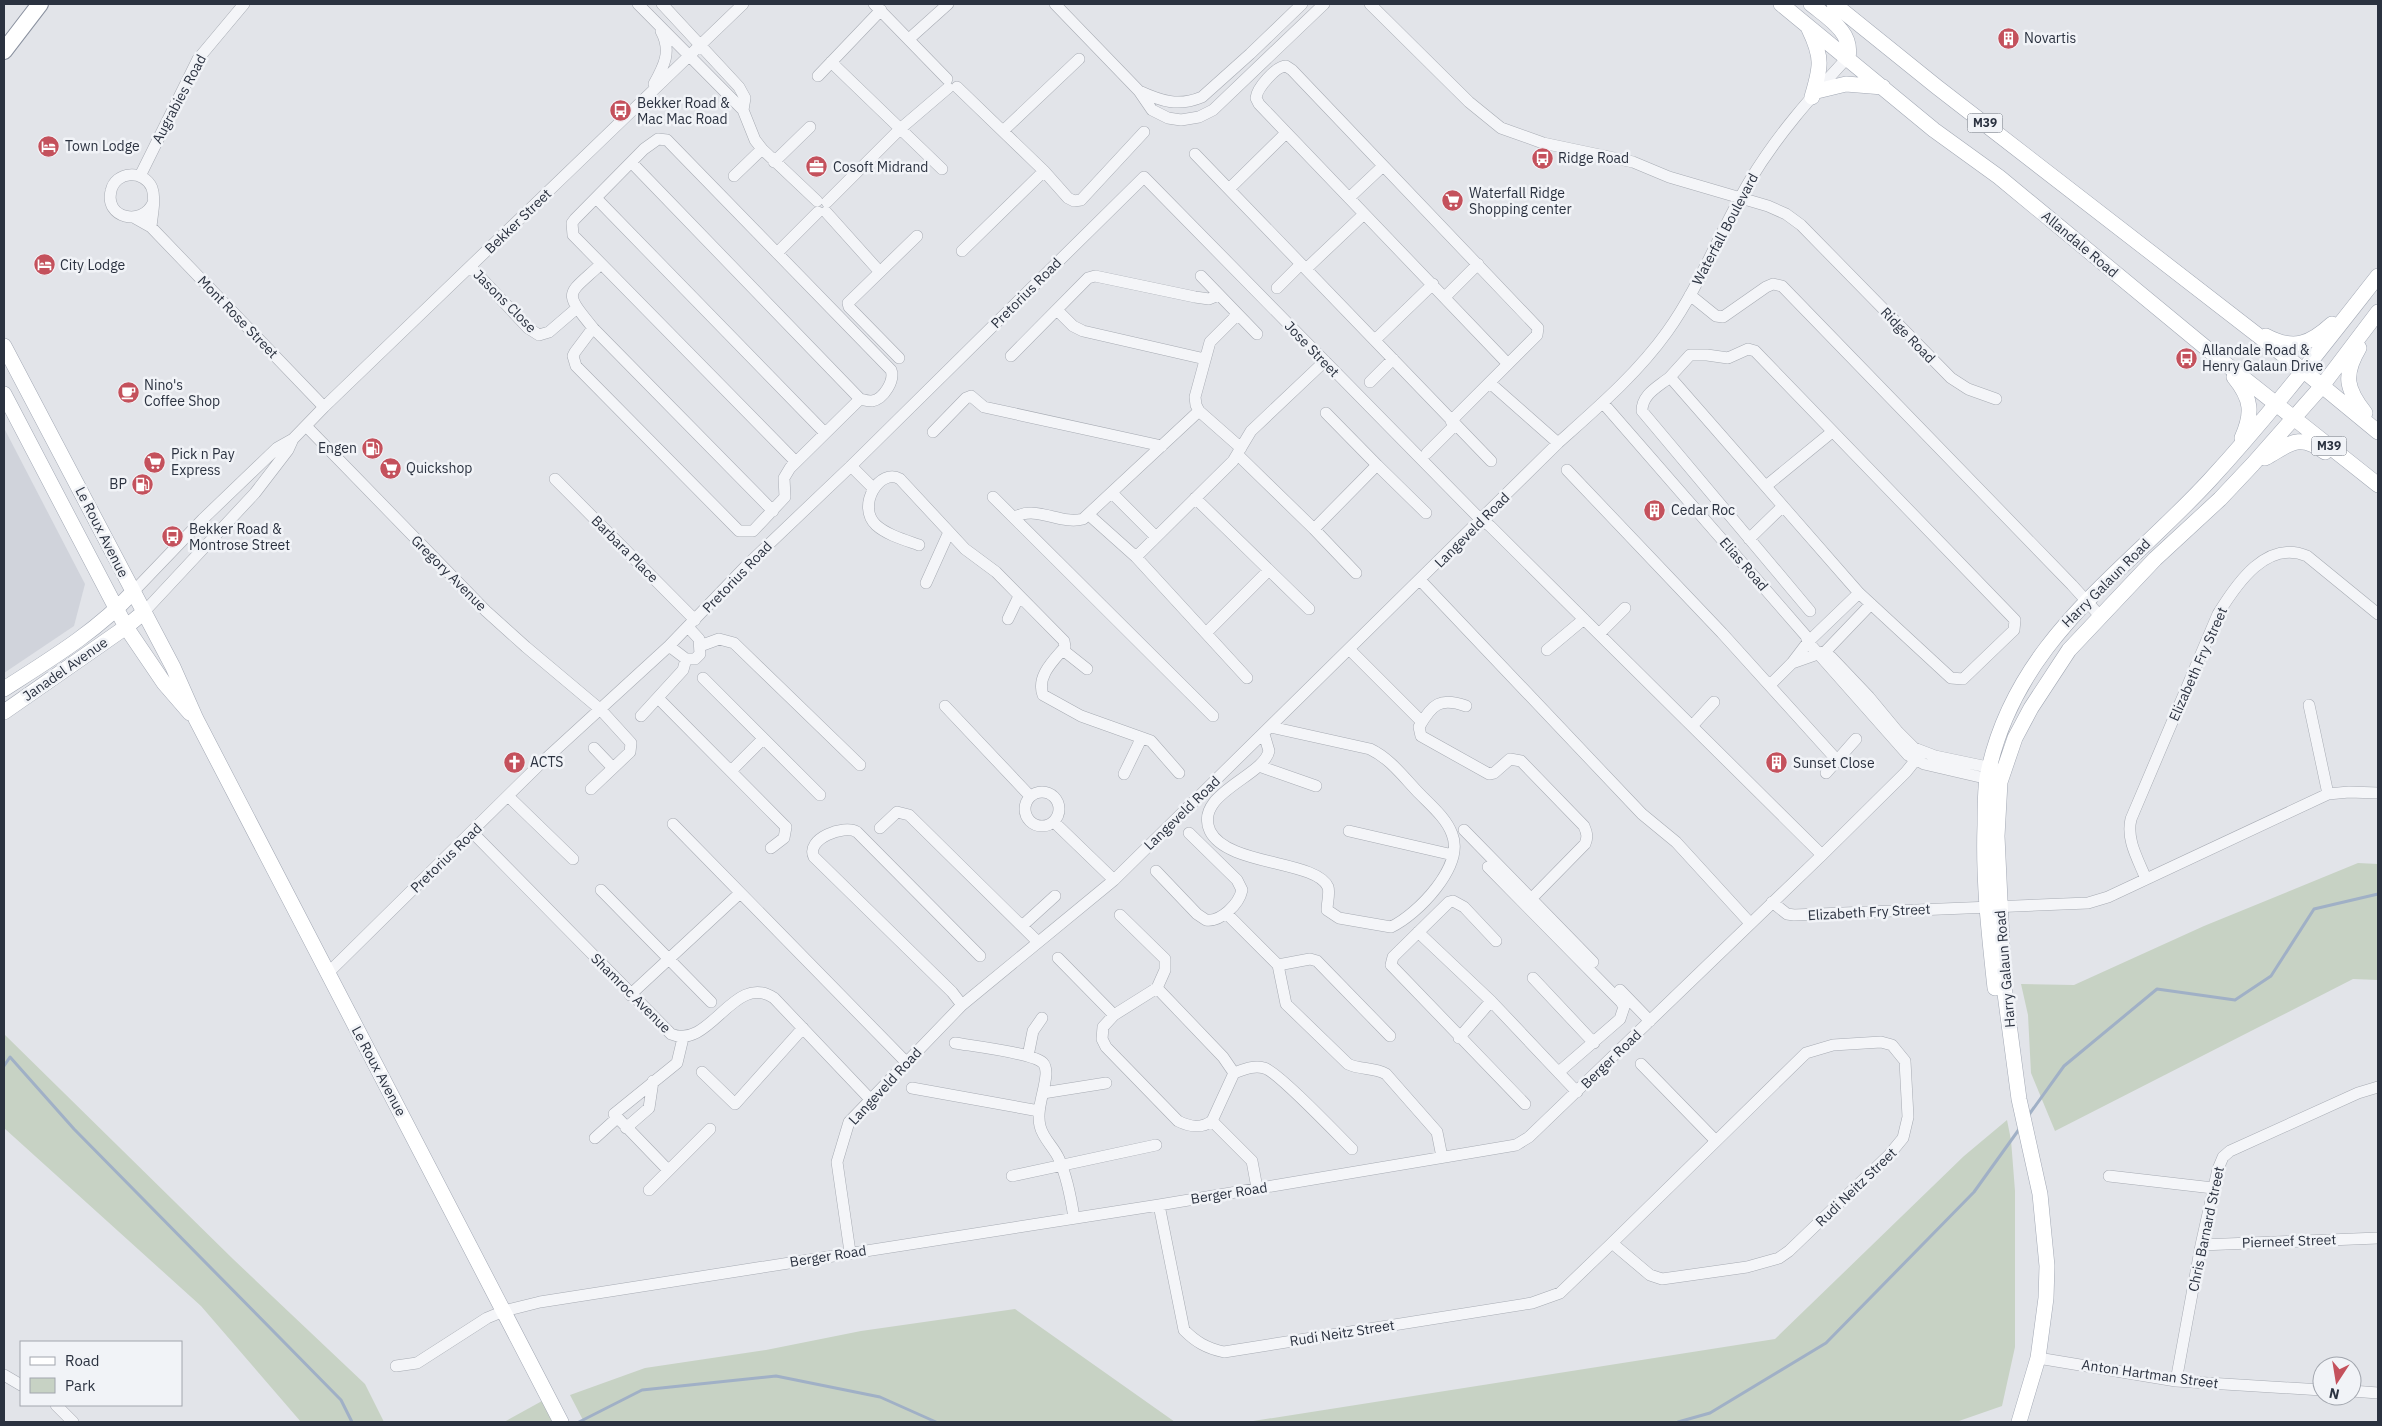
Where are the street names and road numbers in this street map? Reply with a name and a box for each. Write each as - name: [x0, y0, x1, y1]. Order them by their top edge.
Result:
- street label: Augrabies Road: [148, 51, 210, 147]
- road number: M39: [1968, 114, 2002, 132]
- street label: Waterfall Boulevard: [1688, 170, 1762, 288]
- street label: Bekker Street: [481, 185, 555, 257]
- street label: Allandale Road: [2038, 207, 2122, 281]
- street label: Pretorius Road: [987, 254, 1065, 332]
- street label: Jasons Close: [470, 266, 541, 337]
- street label: Mont Rose Street: [194, 272, 282, 362]
- street label: Ridge Road: [1877, 303, 1939, 367]
- street label: Jose Street: [1281, 317, 1343, 381]
- road number: M39: [2312, 436, 2346, 456]
- street label: Le Roux Avenue: [71, 484, 133, 581]
- street label: Langeveld Road: [1431, 489, 1513, 571]
- street label: Barbara Place: [588, 512, 663, 587]
- street label: Gregory Avenue: [407, 531, 491, 615]
- street label: Elias Road: [1716, 533, 1772, 595]
- street label: Harry Galaun Road: [2058, 535, 2154, 631]
- street label: Pretorius Road: [698, 537, 776, 617]
- street label: Elizabeth Fry Street: [2165, 604, 2231, 724]
- street label: Janadel Avenue: [19, 633, 111, 705]
- street label: Langeveld Road: [1140, 772, 1224, 854]
- street label: Pretorius Road: [406, 819, 486, 897]
- street label: Elizabeth Fry Street: [1807, 900, 1931, 924]
- street label: Harry Galaun Road: [1991, 909, 2019, 1029]
- street label: Shamroc Avenue: [587, 949, 675, 1037]
- street label: Le Roux Avenue: [348, 1023, 410, 1119]
- street label: Berger Road: [1577, 1026, 1645, 1092]
- street label: Langeveld Road: [845, 1044, 925, 1128]
- street label: Rudi Neitz Street: [1812, 1144, 1900, 1230]
- street label: Chris Barnard Street: [2184, 1165, 2228, 1293]
- street label: Berger Road: [1189, 1178, 1269, 1208]
- street label: Pierneef Street: [2242, 1230, 2337, 1252]
- street label: Berger Road: [788, 1241, 868, 1271]
- street label: Rudi Neitz Street: [1288, 1316, 1396, 1350]
- street label: Anton Hartman Street: [2081, 1356, 2220, 1393]

